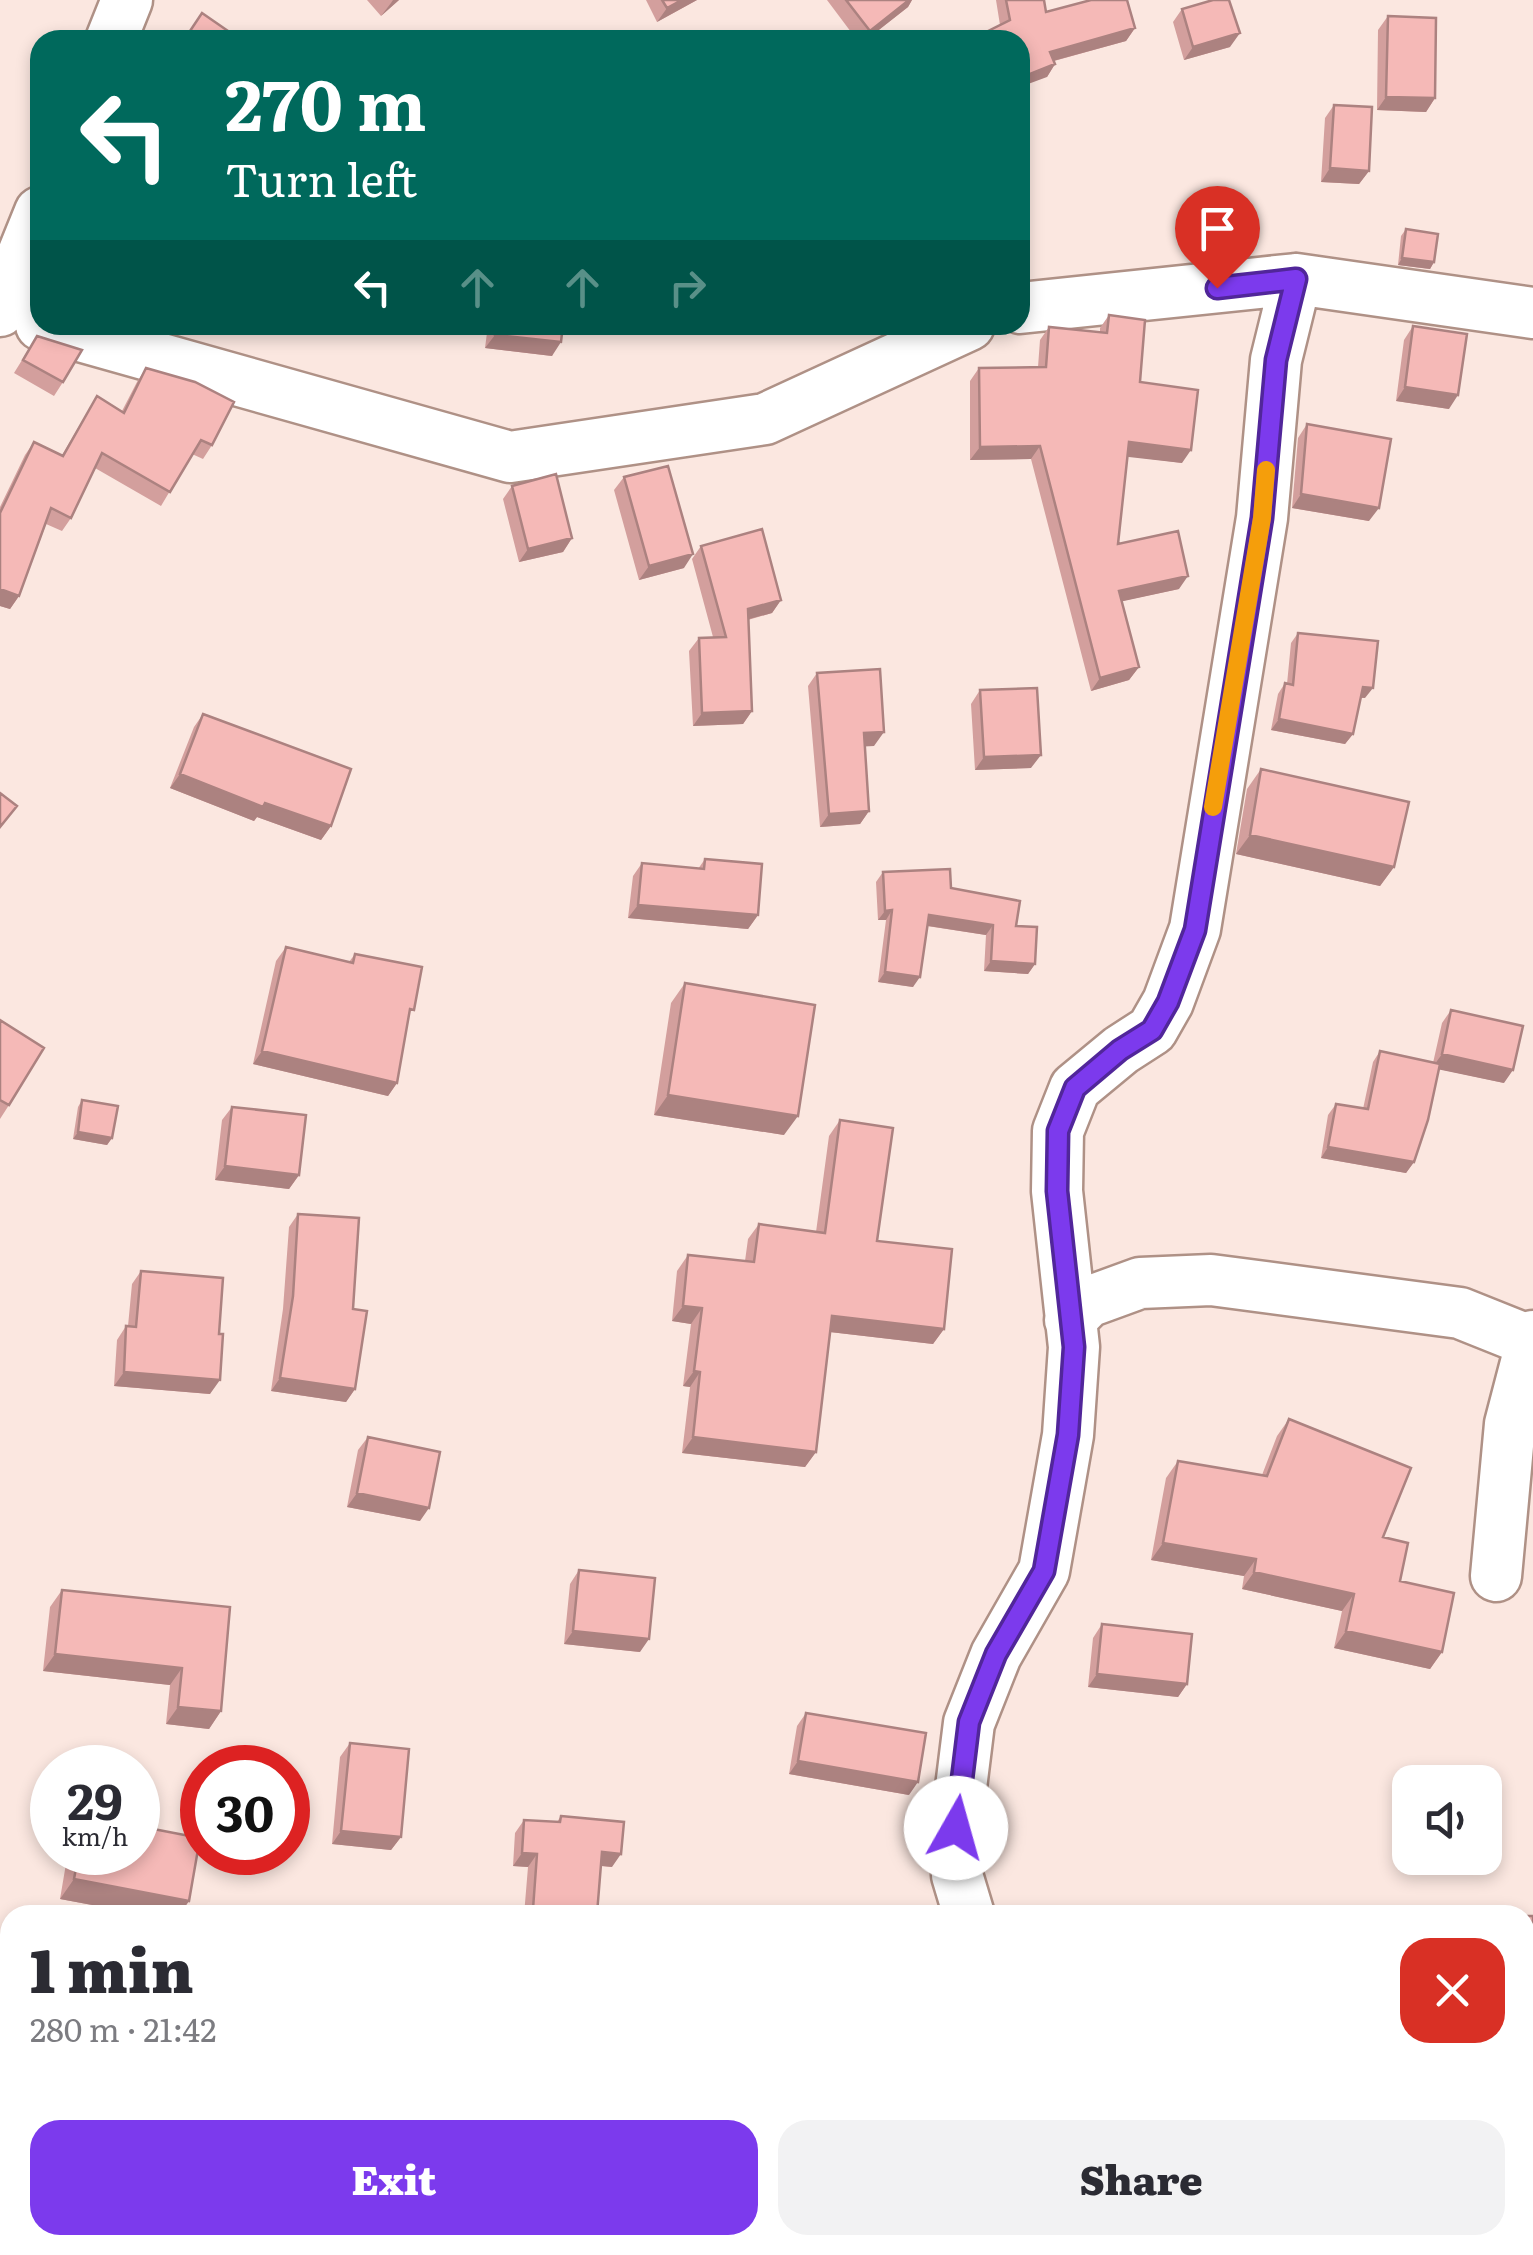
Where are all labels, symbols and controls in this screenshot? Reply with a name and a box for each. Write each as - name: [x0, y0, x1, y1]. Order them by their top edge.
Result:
- text: 270 m: [225, 49, 427, 153]
- icon: left: [60, 70, 190, 200]
- text: Turn left: [225, 144, 417, 211]
- pin: [1175, 186, 1260, 289]
- icon: arrive: [1190, 201, 1245, 256]
- icon: left: [345, 260, 400, 315]
- icon: ahead: [450, 260, 505, 315]
- icon: ahead: [555, 260, 610, 315]
- icon: right: [660, 260, 715, 315]
- speed limit sign: 30: [180, 1745, 310, 1875]
- text: 29: [67, 1761, 123, 1835]
- map controls: [1392, 1765, 1502, 1875]
- button: sound: [1392, 1765, 1502, 1875]
- position arrow: [904, 1776, 1008, 1880]
- text: km/h: [62, 1817, 128, 1854]
- text: 1 min: [30, 1922, 194, 2011]
- button: close: [1400, 1938, 1505, 2043]
- text: 280 m · 21:42: [30, 2004, 216, 2052]
- button: Exit: [30, 2120, 758, 2235]
- button: Share: [778, 2120, 1505, 2235]

